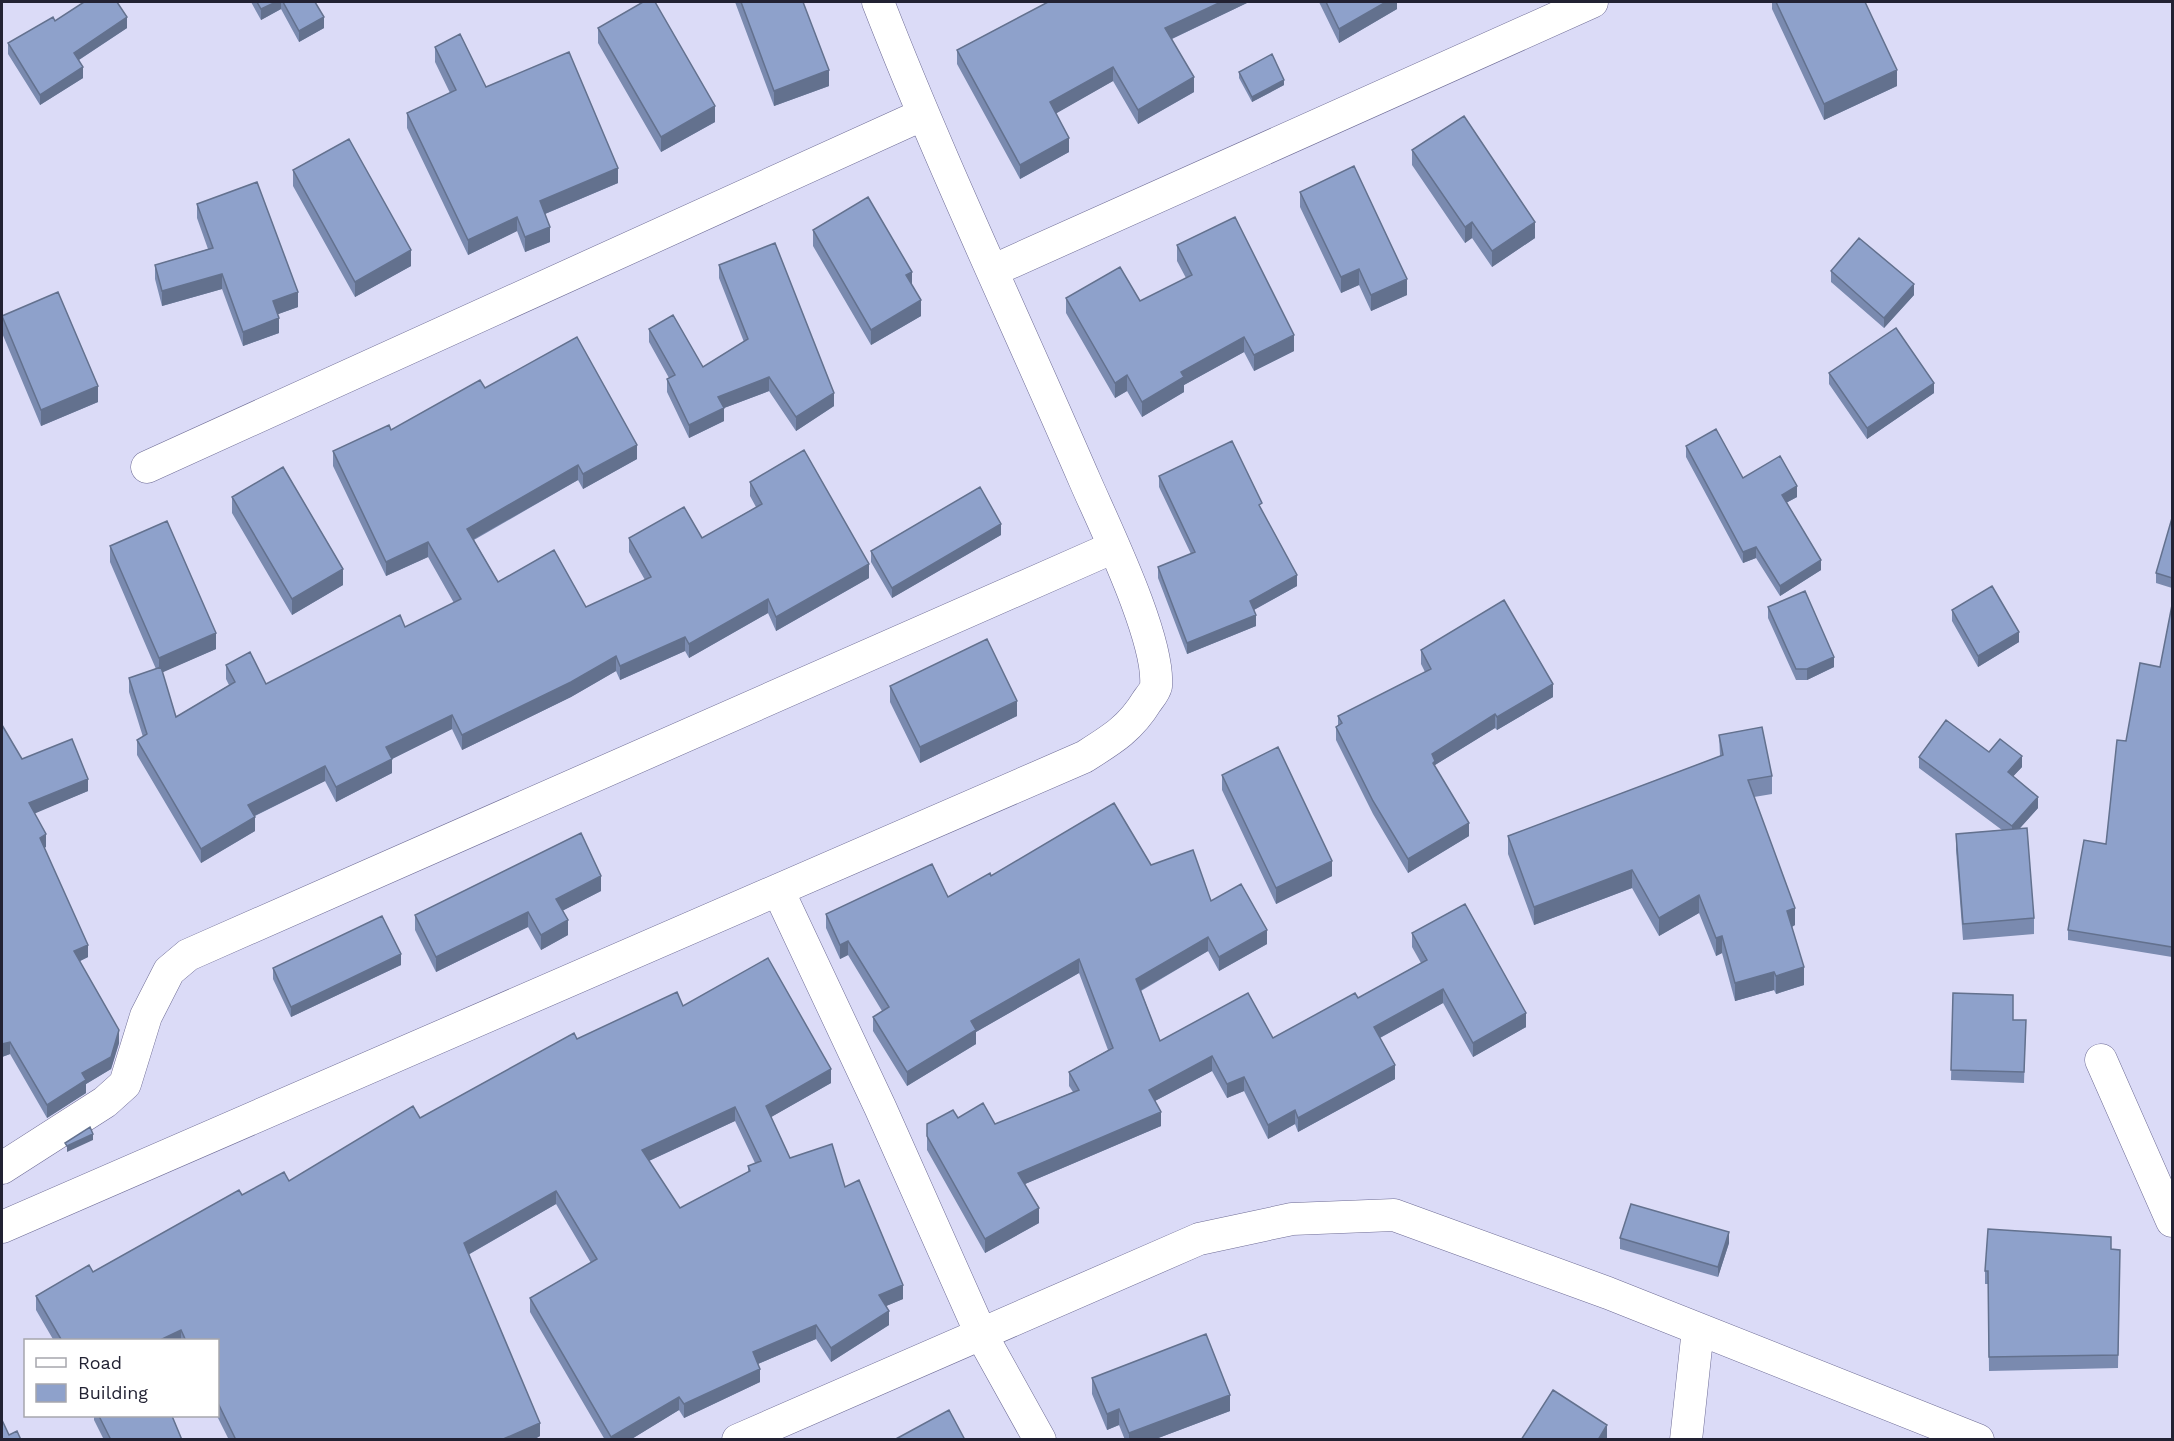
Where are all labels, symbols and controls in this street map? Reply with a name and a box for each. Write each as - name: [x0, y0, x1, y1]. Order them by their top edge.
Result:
- legend: [24, 1339, 219, 1417]
- text: Road: [78, 1352, 122, 1373]
- text: Building: [78, 1382, 148, 1403]

